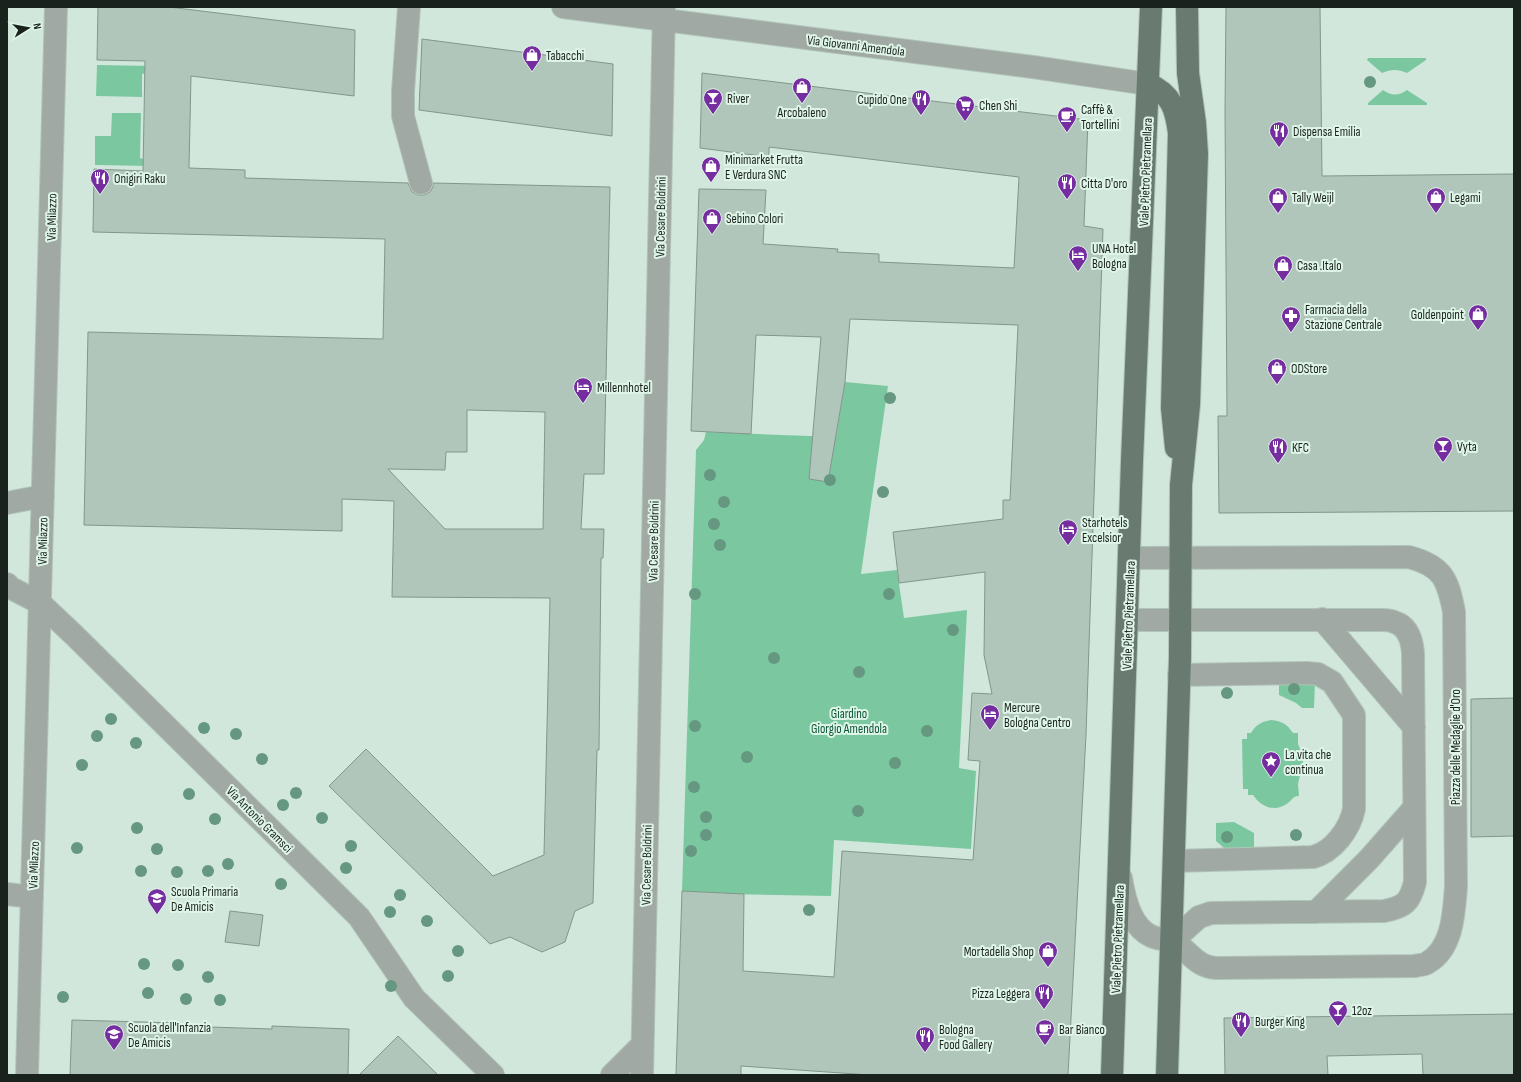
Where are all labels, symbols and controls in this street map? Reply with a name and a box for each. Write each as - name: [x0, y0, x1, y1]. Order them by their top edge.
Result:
- north arrow: [8, 8, 48, 48]
- text: N: [30, 22, 44, 30]
- street label: Via Giovanni Amendola: [806, 32, 906, 60]
- shop icon: Tabacchi: [521, 44, 543, 72]
- place label: Tabacchi: [546, 48, 584, 64]
- shop icon: Arcobaleno: [791, 76, 813, 104]
- bar icon: River: [702, 87, 724, 115]
- restaurant icon: Cupido One: [910, 88, 932, 116]
- place label: River: [727, 91, 750, 107]
- place label: Cupido One: [857, 92, 907, 108]
- supermarket icon: Chen Shi: [954, 94, 976, 122]
- place label: Chen Shi: [979, 98, 1017, 114]
- place label: Caffè & Tortellini: [1081, 102, 1119, 133]
- place label: Arcobaleno: [777, 105, 826, 121]
- cafe icon: Caffè & Tortellini: [1056, 105, 1078, 133]
- street label: Viale Pietro Pietramellara: [1136, 118, 1156, 227]
- restaurant icon: Dispensa Emilia: [1268, 120, 1290, 148]
- place label: Dispensa Emilia: [1293, 124, 1361, 140]
- place label: Minimarket Frutta E Verdura SNC: [725, 152, 803, 183]
- shop icon: Minimarket Frutta E Verdura SNC: [700, 155, 722, 183]
- restaurant icon: Onigiri Raku: [89, 167, 111, 195]
- place label: Onigiri Raku: [114, 171, 165, 187]
- restaurant icon: Citta D'oro: [1056, 172, 1078, 200]
- place label: Citta D'oro: [1081, 176, 1127, 192]
- street label: Via Cesare Boldrini: [652, 177, 670, 257]
- shop icon: Tally Weijl: [1267, 186, 1289, 214]
- shop icon: Legami: [1425, 186, 1447, 214]
- place label: Tally Weijl: [1292, 190, 1334, 206]
- place label: Legami: [1450, 190, 1481, 206]
- street label: Via Milazzo: [44, 193, 60, 241]
- shop icon: Sebino Colori: [701, 207, 723, 235]
- place label: Sebino Colori: [726, 211, 783, 227]
- place label: UNA Hotel Bologna: [1092, 241, 1136, 272]
- hotel icon: UNA Hotel Bologna: [1067, 244, 1089, 272]
- shop icon: Casa .Italo: [1272, 254, 1294, 282]
- place label: Casa .Italo: [1297, 258, 1342, 274]
- place label: Farmacia della Stazione Centrale: [1305, 302, 1382, 333]
- shop icon: Goldenpoint: [1467, 303, 1489, 331]
- pharmacy icon: Farmacia della Stazione Centrale: [1280, 305, 1302, 333]
- place label: Goldenpoint: [1411, 307, 1464, 323]
- shop icon: ODStore: [1266, 357, 1288, 385]
- place label: ODStore: [1291, 361, 1327, 377]
- hotel icon: Millennhotel: [572, 376, 594, 404]
- place label: Millennhotel: [597, 380, 651, 396]
- bar icon: Vyta: [1432, 435, 1454, 463]
- restaurant icon: KFC: [1267, 436, 1289, 464]
- place label: Vyta: [1457, 439, 1477, 455]
- place label: KFC: [1292, 440, 1309, 456]
- street label: Via Cesare Boldrini: [645, 501, 663, 581]
- place label: Starhotels Excelsior: [1082, 515, 1128, 546]
- street label: Via Milazzo: [35, 517, 51, 565]
- hotel icon: Starhotels Excelsior: [1057, 518, 1079, 546]
- street label: Viale Pietro Pietramellara: [1119, 561, 1139, 670]
- street label: Piazza delle Medaglie d'Oro: [1448, 689, 1464, 805]
- place label: Mercure Bologna Centro: [1004, 700, 1071, 731]
- hotel icon: Mercure Bologna Centro: [979, 703, 1001, 731]
- park label: Giardino Giorgio Amendola: [811, 706, 887, 737]
- place label: La vita che continua: [1285, 747, 1331, 778]
- place icon: La vita che continua: [1260, 750, 1282, 778]
- street label: Via Antonio Gramsci: [223, 783, 296, 856]
- street label: Via Cesare Boldrini: [638, 825, 656, 905]
- street label: Via Milazzo: [25, 841, 43, 889]
- place label: Scuola Primaria De Amicis: [171, 884, 238, 915]
- street label: Viale Pietro Pietramellara: [1108, 885, 1128, 994]
- school or university icon: Scuola Primaria De Amicis: [146, 887, 168, 915]
- shop icon: Mortadella Shop: [1037, 940, 1059, 968]
- place label: Mortadella Shop: [964, 944, 1034, 960]
- restaurant icon: Pizza Leggera: [1033, 982, 1055, 1010]
- place label: Pizza Leggera: [972, 986, 1030, 1002]
- bar icon: 12oz: [1327, 999, 1349, 1027]
- place label: 12oz: [1352, 1003, 1372, 1019]
- restaurant icon: Burger King: [1230, 1010, 1252, 1038]
- place label: Burger King: [1255, 1014, 1305, 1030]
- cafe icon: Bar Bianco: [1034, 1018, 1056, 1046]
- place label: Scuola dell'Infanzia De Amicis: [128, 1020, 211, 1051]
- place label: Bologna Food Gallery: [939, 1022, 992, 1053]
- place label: Bar Bianco: [1059, 1022, 1105, 1038]
- school or university icon: Scuola dell'Infanzia De Amicis: [103, 1023, 125, 1051]
- restaurant icon: Bologna Food Gallery: [914, 1025, 936, 1053]

